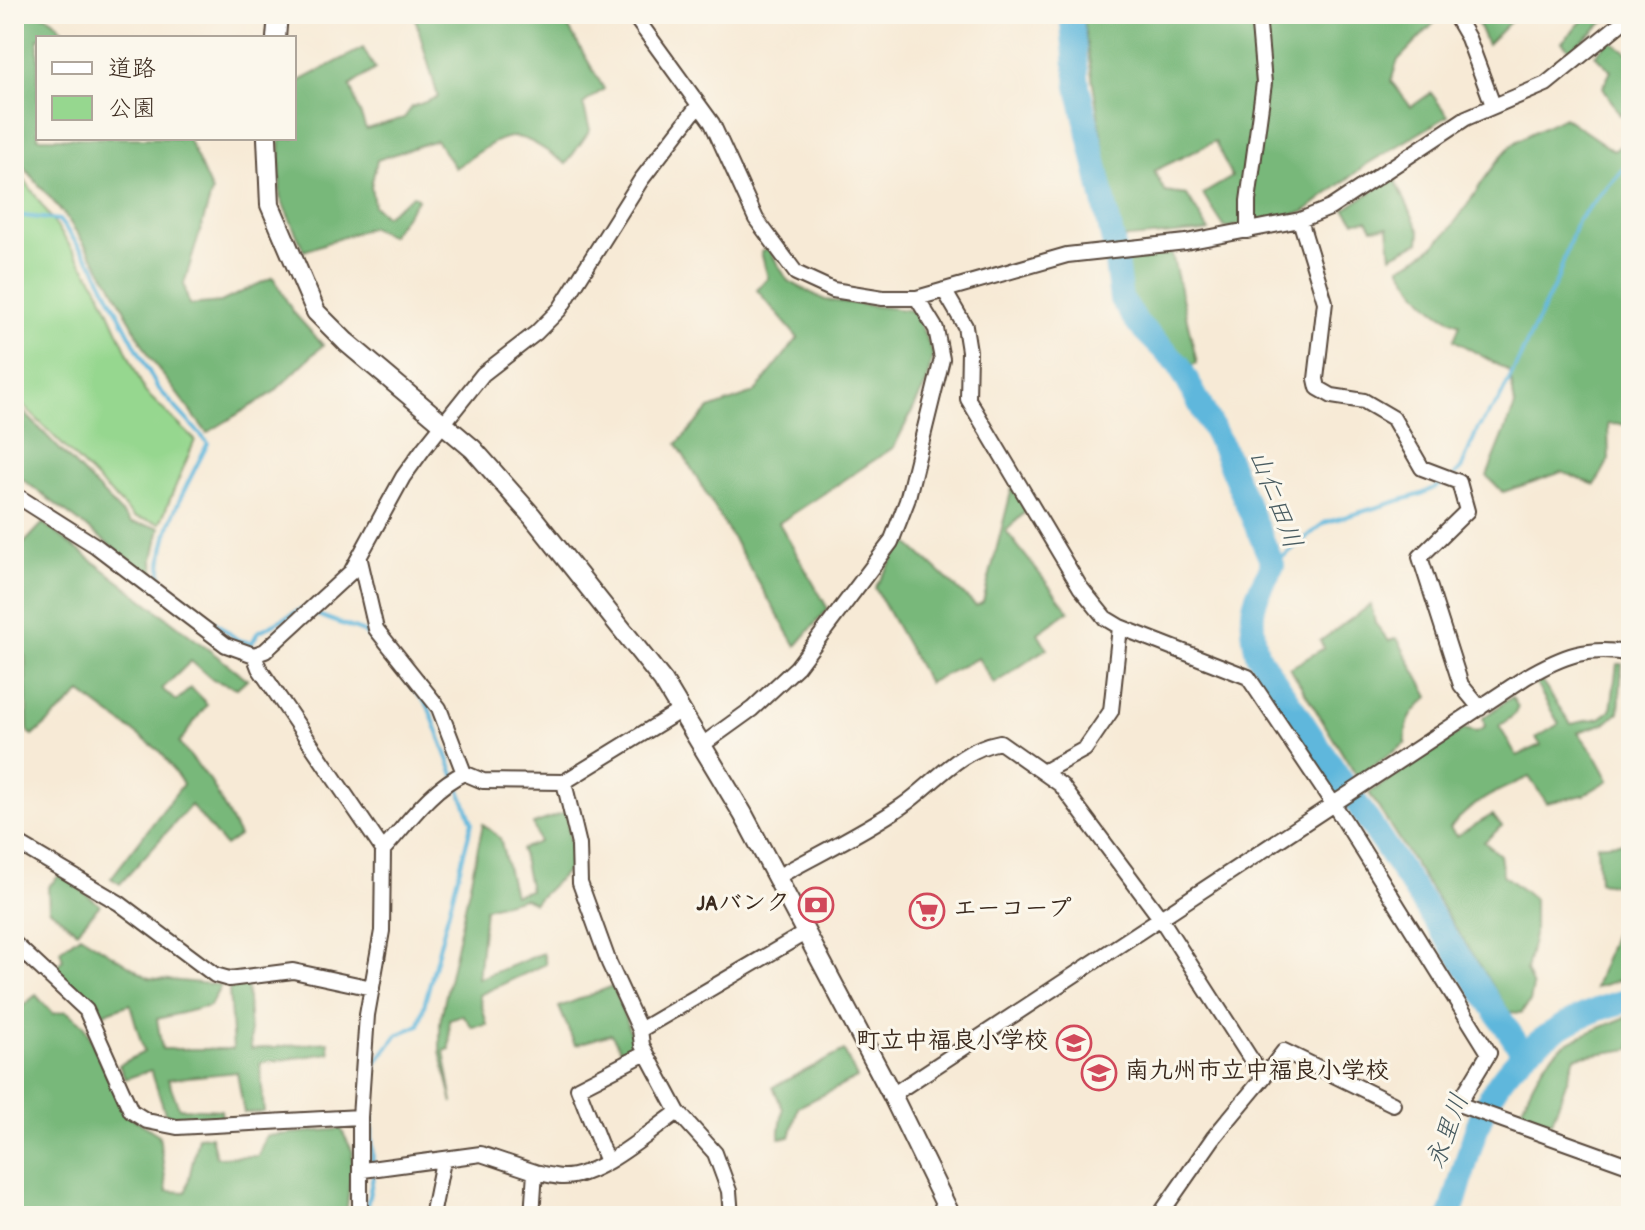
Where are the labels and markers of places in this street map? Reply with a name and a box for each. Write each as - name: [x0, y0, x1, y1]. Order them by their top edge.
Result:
- bank icon: JAバンク: [797, 886, 835, 924]
- place label: JAバンク: [696, 888, 790, 922]
- supermarket icon: エーコープ: [908, 892, 946, 930]
- place label: エーコープ: [953, 894, 1072, 928]
- school or university icon: 町立中福良小学校: [1055, 1024, 1093, 1062]
- place label: 町立中福良小学校: [856, 1026, 1048, 1060]
- school or university icon: 南九州市立中福良小学校: [1080, 1054, 1118, 1092]
- place label: 南九州市立中福良小学校: [1125, 1056, 1389, 1090]

